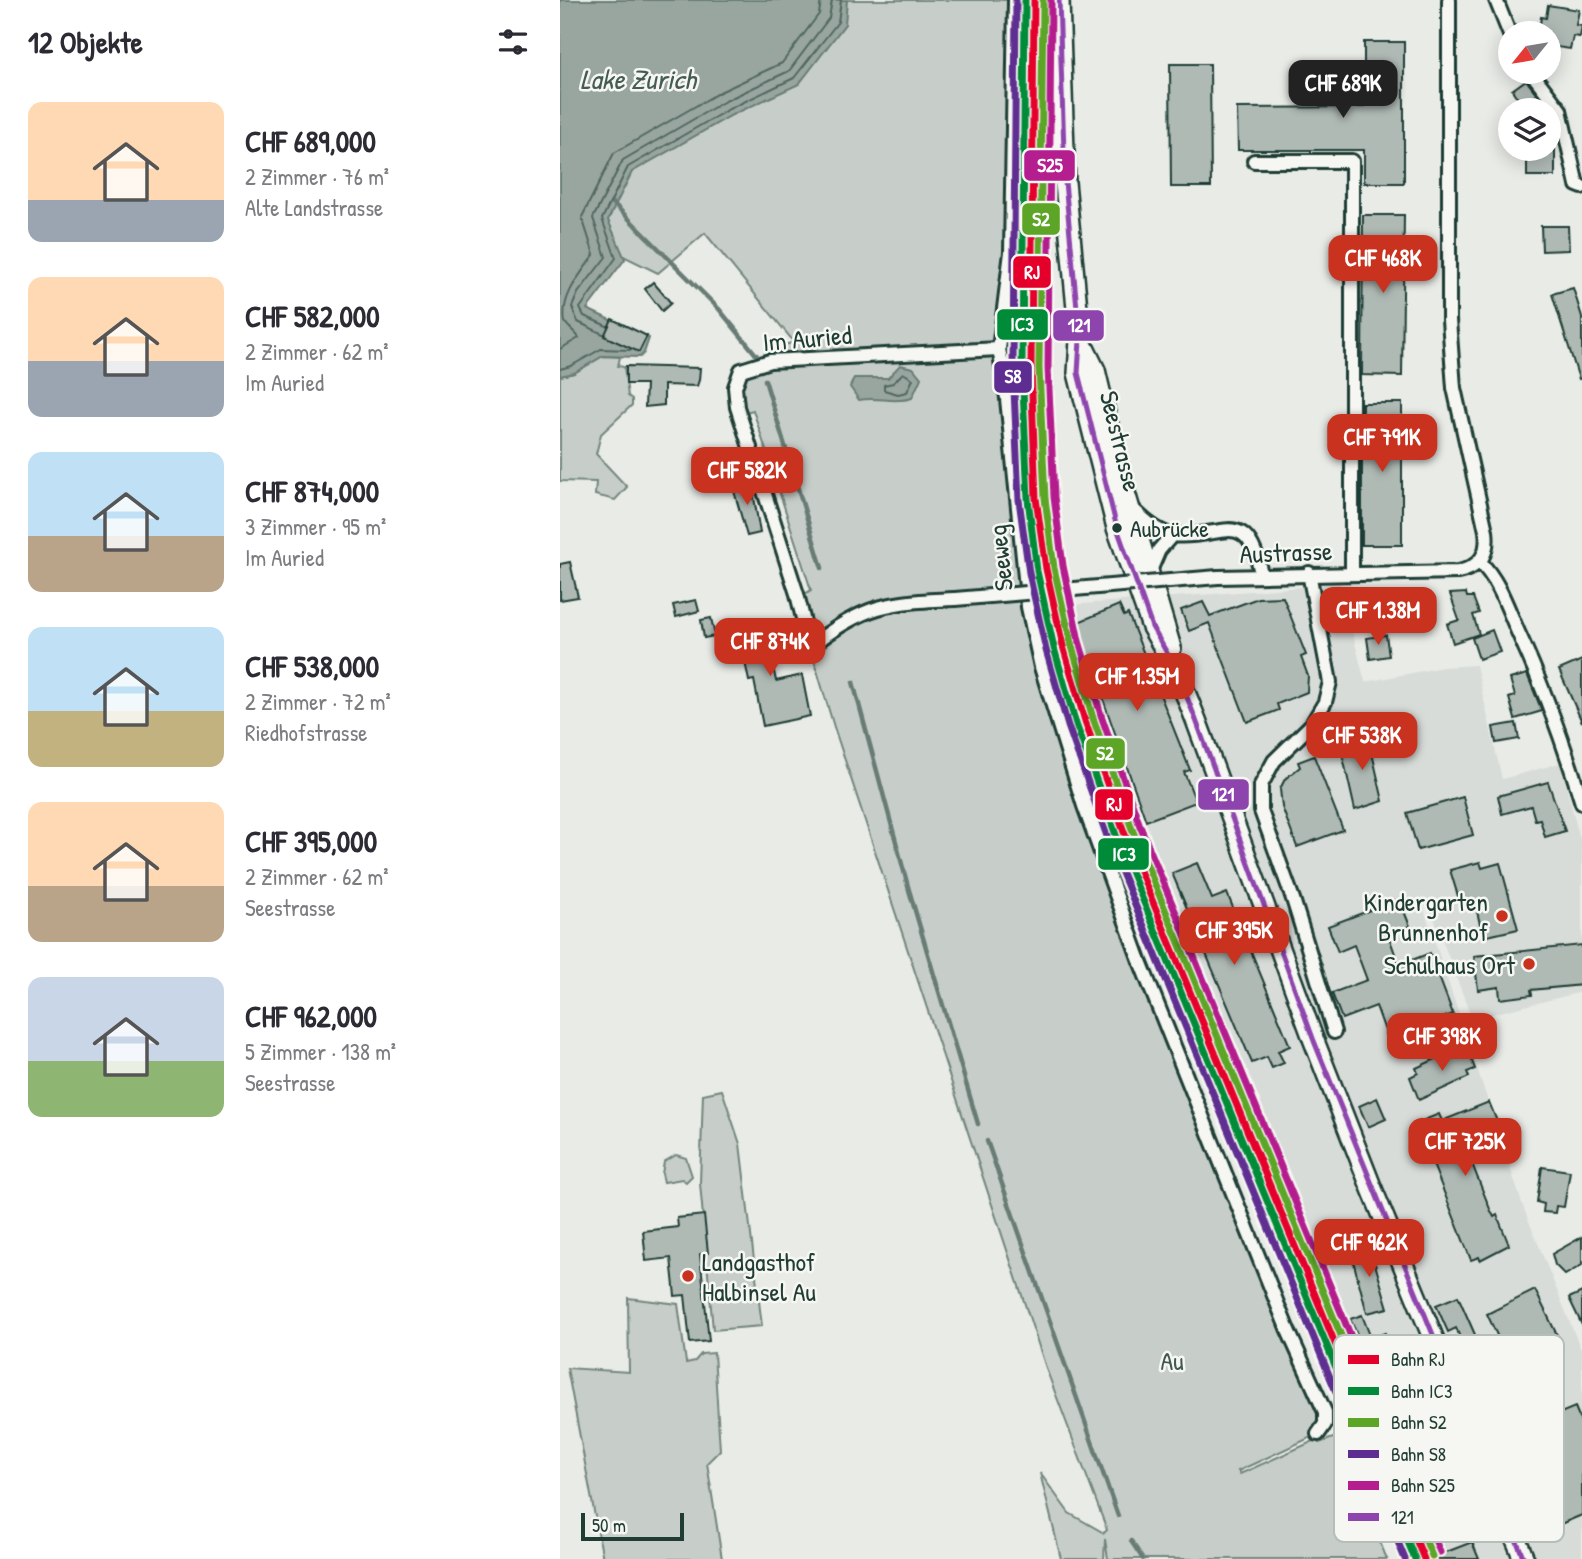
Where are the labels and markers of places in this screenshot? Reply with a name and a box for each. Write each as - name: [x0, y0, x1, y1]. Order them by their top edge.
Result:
- pin: CHF 689K: [1271, 60, 1415, 120]
- pin: CHF 468K: [1311, 236, 1455, 295]
- pin: CHF 791K: [1310, 414, 1454, 474]
- pin: CHF 582K: [675, 448, 819, 507]
- place label: Aubrücke: [1130, 512, 1209, 544]
- marker: Aubrücke: [1110, 521, 1124, 535]
- pin: CHF 1.38M: [1298, 588, 1458, 647]
- pin: CHF 874K: [698, 618, 842, 678]
- pin: CHF 1.35M: [1057, 654, 1217, 713]
- pin: CHF 538K: [1290, 712, 1434, 772]
- place label: Kindergarten Brunnenhof: [1364, 884, 1489, 949]
- pin: CHF 395K: [1162, 908, 1306, 967]
- marker: Kindergarten Brunnenhof: [1494, 908, 1510, 924]
- place label: Schulhaus Ort: [1384, 947, 1516, 982]
- marker: Schulhaus Ort: [1521, 956, 1537, 972]
- pin: CHF 398K: [1370, 1014, 1514, 1073]
- pin: CHF 725K: [1393, 1118, 1537, 1178]
- pin: CHF 962K: [1297, 1220, 1441, 1279]
- place label: Landgasthof Halbinsel Au: [702, 1244, 816, 1309]
- marker: Landgasthof Halbinsel Au: [680, 1268, 696, 1284]

